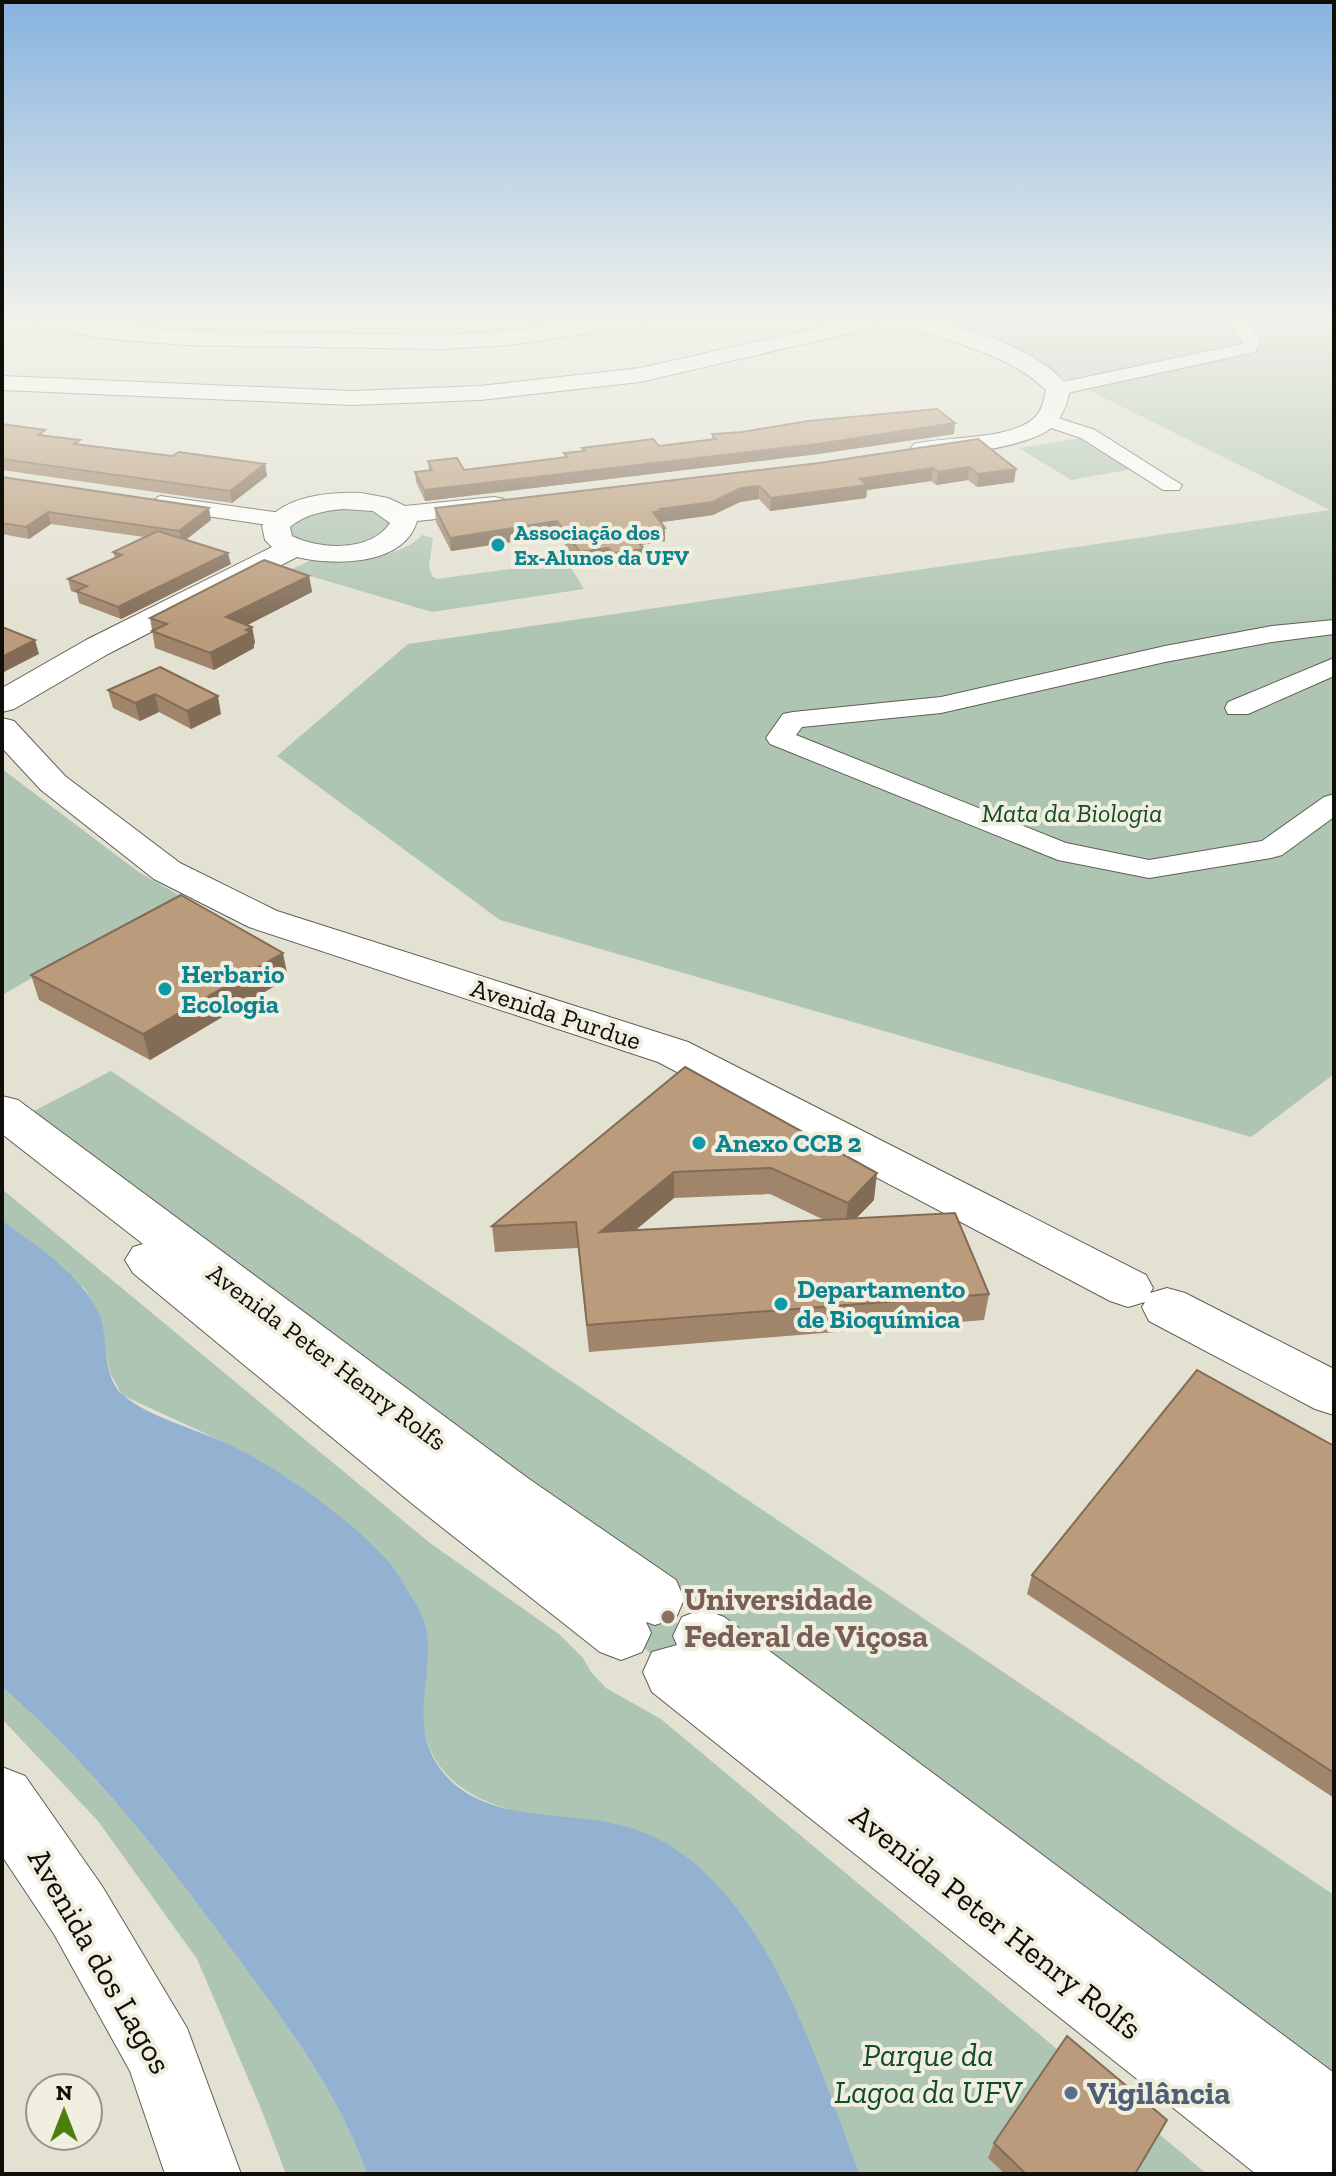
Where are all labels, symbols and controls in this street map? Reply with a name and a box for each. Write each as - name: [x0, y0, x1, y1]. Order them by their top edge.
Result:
- place label: Associação dos Ex-Alunos da UFV: [514, 519, 689, 571]
- marker: Associação dos Ex-Alunos da UFV: [489, 536, 507, 554]
- park label: Mata da Biologia: [982, 797, 1162, 829]
- place label: Herbario Ecologia: [181, 958, 285, 1020]
- street label: Avenida Purdue: [467, 971, 645, 1057]
- marker: Herbario Ecologia: [156, 980, 174, 998]
- place label: Anexo CCB 2: [715, 1127, 862, 1159]
- marker: Anexo CCB 2: [690, 1134, 708, 1152]
- street label: Avenida Peter Henry Rolfs: [201, 1256, 453, 1458]
- place label: Departamento de Bioquímica: [797, 1273, 966, 1335]
- marker: Departamento de Bioquímica: [772, 1295, 790, 1313]
- place label: Universidade Federal de Viçosa: [684, 1580, 928, 1655]
- marker: Universidade Federal de Viçosa: [659, 1608, 677, 1626]
- street label: Avenida Peter Henry Rolfs: [843, 1797, 1149, 2047]
- street label: Avenida dos Lagos: [20, 1842, 180, 2080]
- park label: Parque da Lagoa da UFV: [834, 2036, 1023, 2111]
- north arrow: [24, 2072, 104, 2152]
- place label: Vigilância: [1087, 2074, 1231, 2112]
- text: N: [56, 2079, 73, 2106]
- marker: Vigilância: [1062, 2084, 1080, 2102]

